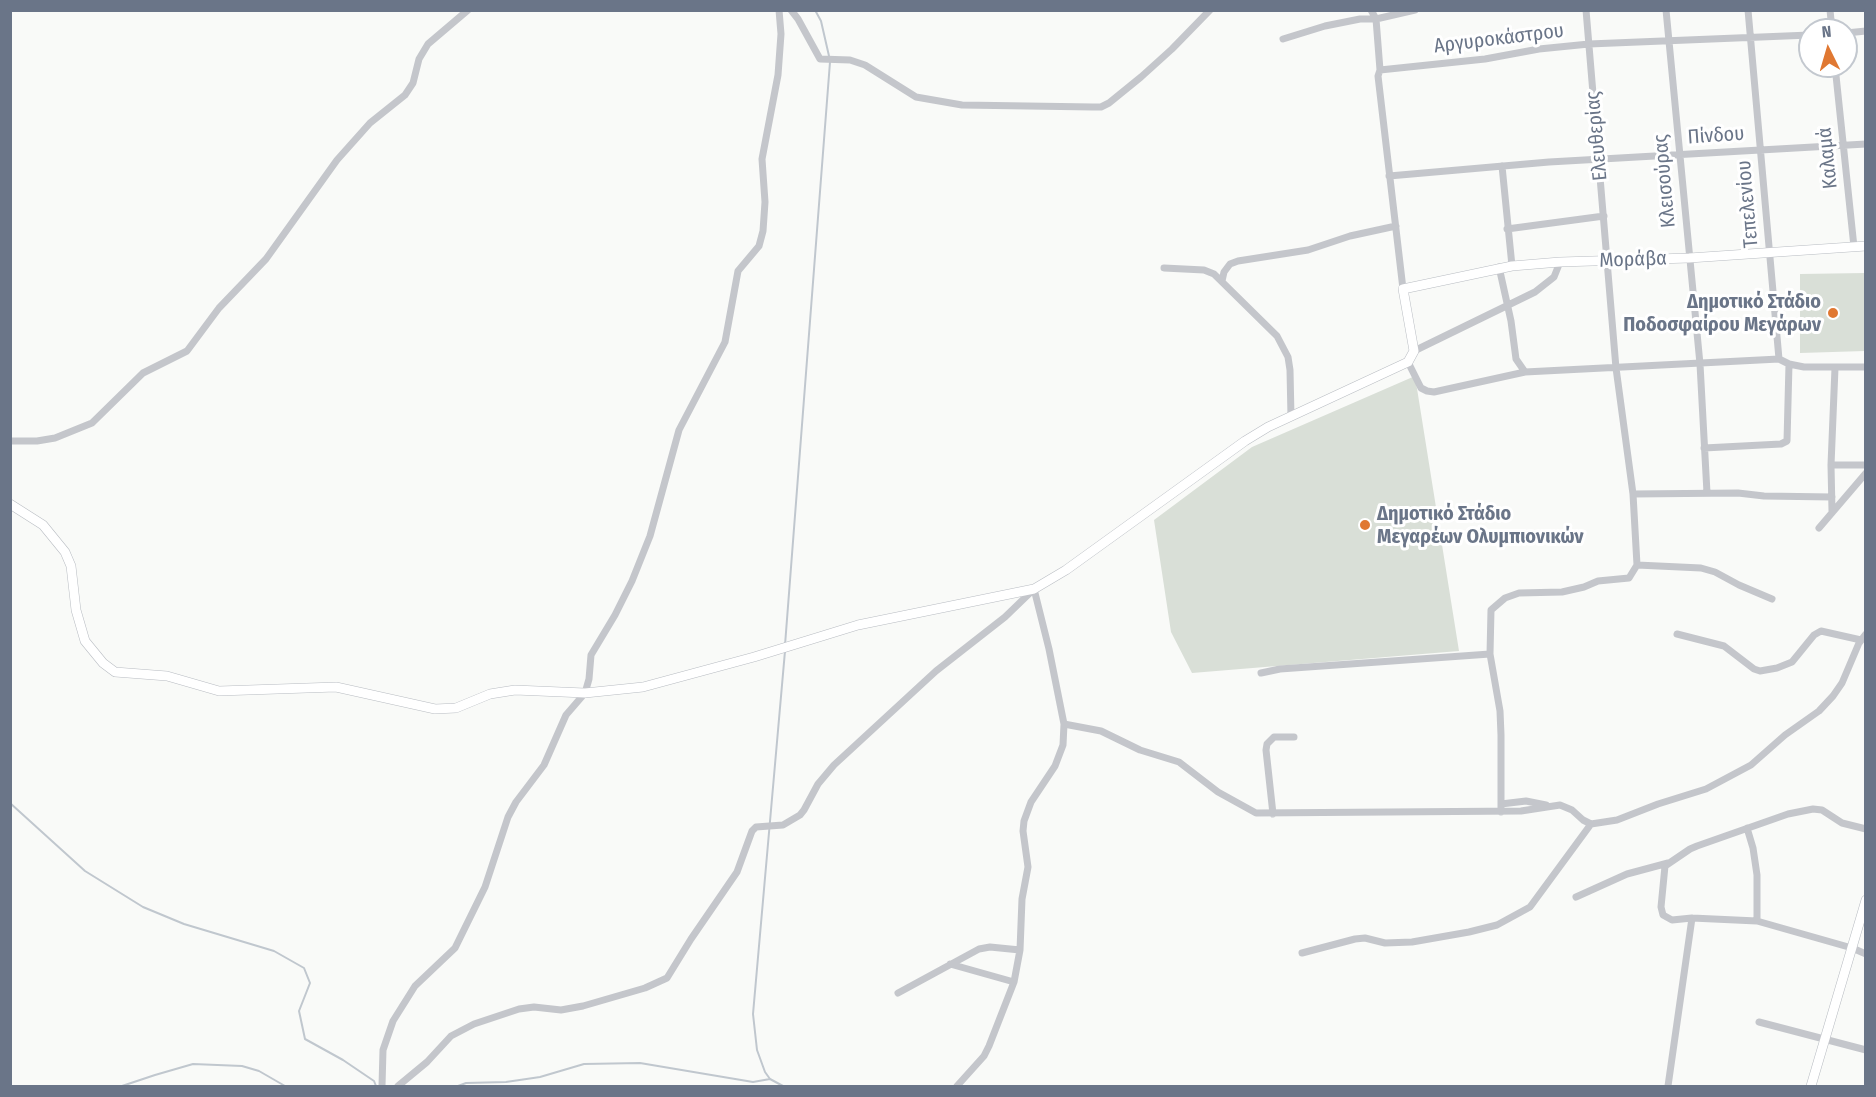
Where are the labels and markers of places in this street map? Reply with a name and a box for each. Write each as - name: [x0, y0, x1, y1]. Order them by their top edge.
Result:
- place label: Δημοτικό Στάδιο Ποδοσφαίρου Μεγάρων: [1623, 290, 1821, 337]
- marker: Δημοτικό Στάδιο Ποδοσφαίρου Μεγάρων: [1826, 306, 1840, 320]
- place label: Δημοτικό Στάδιο Μεγαρέων Ολυμπιονικών: [1377, 502, 1584, 549]
- marker: Δημοτικό Στάδιο Μεγαρέων Ολυμπιονικών: [1358, 518, 1372, 532]

